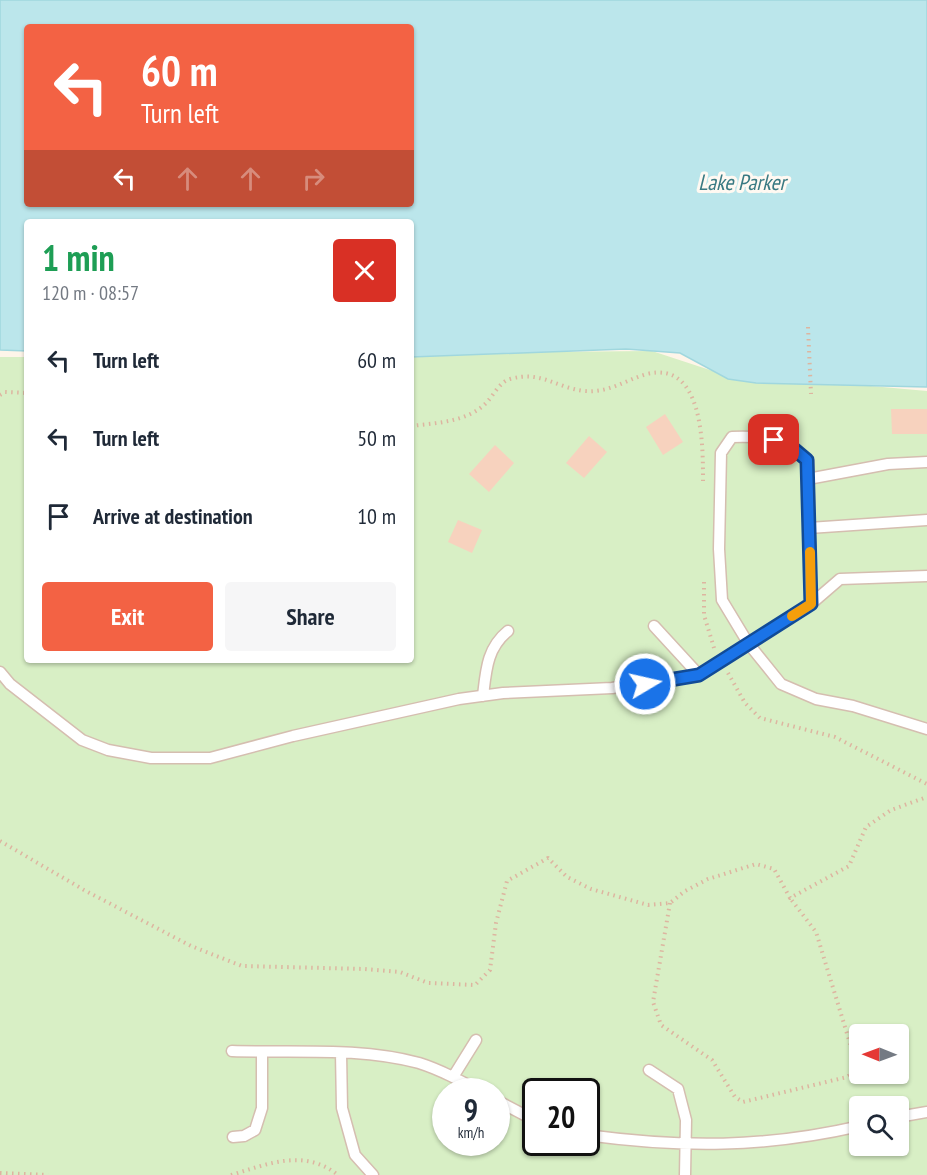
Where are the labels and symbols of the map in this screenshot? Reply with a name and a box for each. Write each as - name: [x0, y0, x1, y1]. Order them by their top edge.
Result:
- water label: Lake Parker: [698, 168, 789, 196]
- pin: [748, 414, 799, 465]
- position arrow: [613, 652, 677, 716]
- north arrow: [849, 1024, 909, 1084]
- speed limit sign: 20: [522, 1078, 600, 1156]

